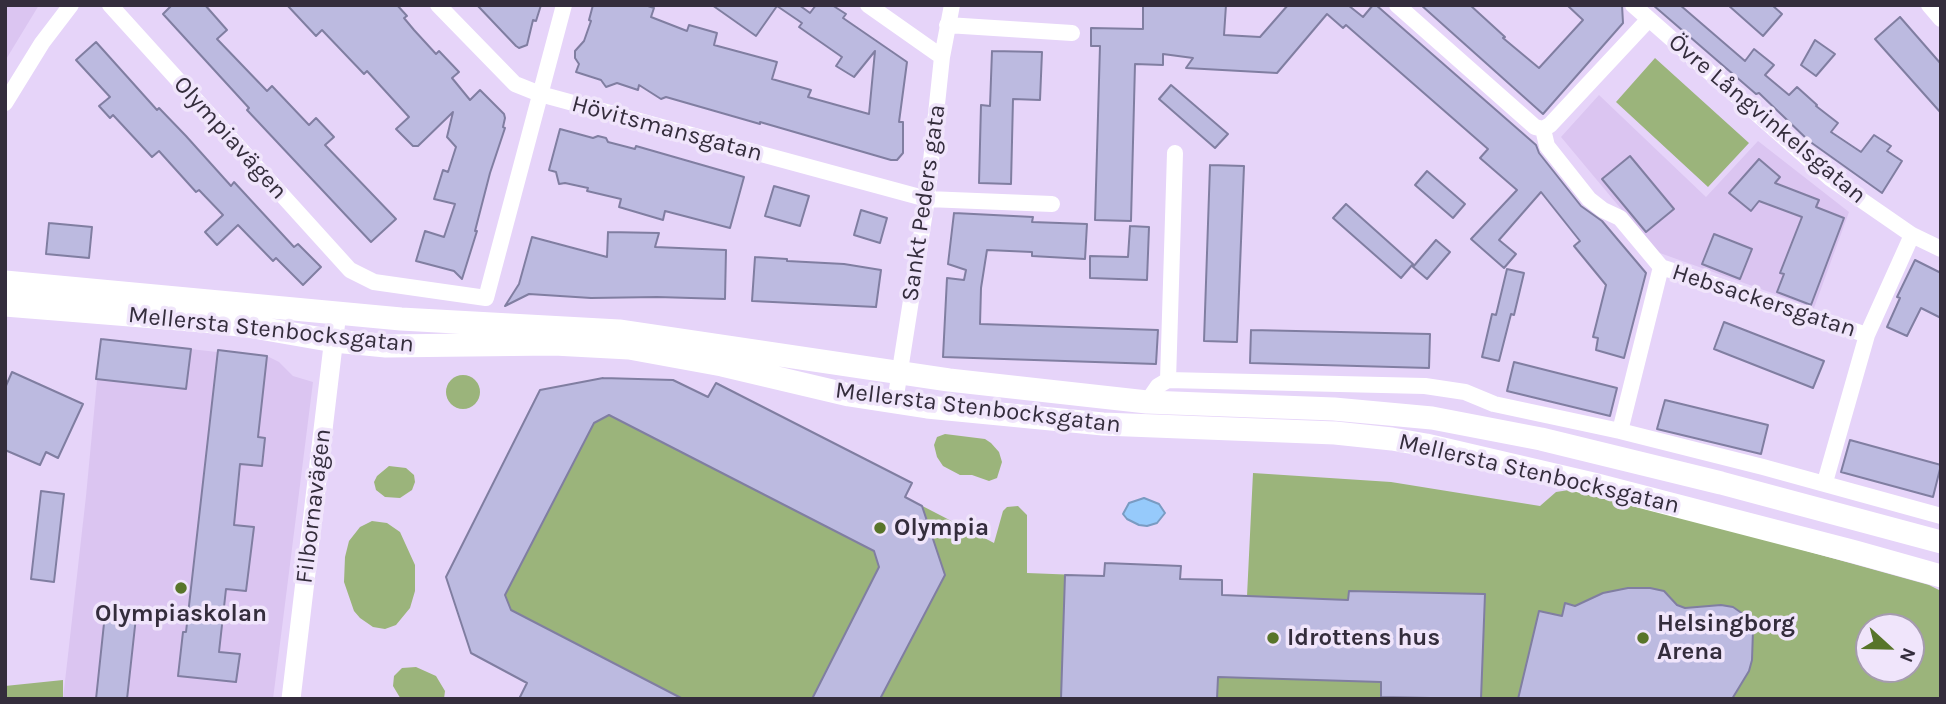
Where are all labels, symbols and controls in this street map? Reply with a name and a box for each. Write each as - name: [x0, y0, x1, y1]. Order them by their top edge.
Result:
- street label: Övre Långvinkelsgatan: [1662, 28, 1872, 210]
- street label: Olympiavägen: [167, 70, 293, 206]
- street label: Hövitsmansgatan: [568, 90, 766, 168]
- street label: Sankt Peders gata: [896, 103, 952, 303]
- street label: Hebsackersgatan: [1669, 258, 1859, 344]
- street label: Mellersta Stenbocksgatan: [127, 301, 415, 359]
- street label: Mellersta Stenbocksgatan: [834, 376, 1122, 440]
- street label: Filbornavägen: [290, 427, 338, 585]
- street label: Mellersta Stenbocksgatan: [1396, 428, 1682, 520]
- place label: Olympia: [894, 514, 989, 542]
- marker: Olympia: [872, 520, 888, 536]
- marker: Olympiaskolan: [173, 580, 189, 596]
- place label: Olympiaskolan: [95, 600, 267, 628]
- place label: Helsingborg Arena: [1657, 610, 1795, 666]
- north arrow: [1855, 613, 1925, 683]
- place label: Idrottens hus: [1287, 624, 1440, 652]
- marker: Idrottens hus: [1265, 630, 1281, 646]
- marker: Helsingborg Arena: [1635, 630, 1651, 646]
- text: N: [1895, 645, 1920, 666]

